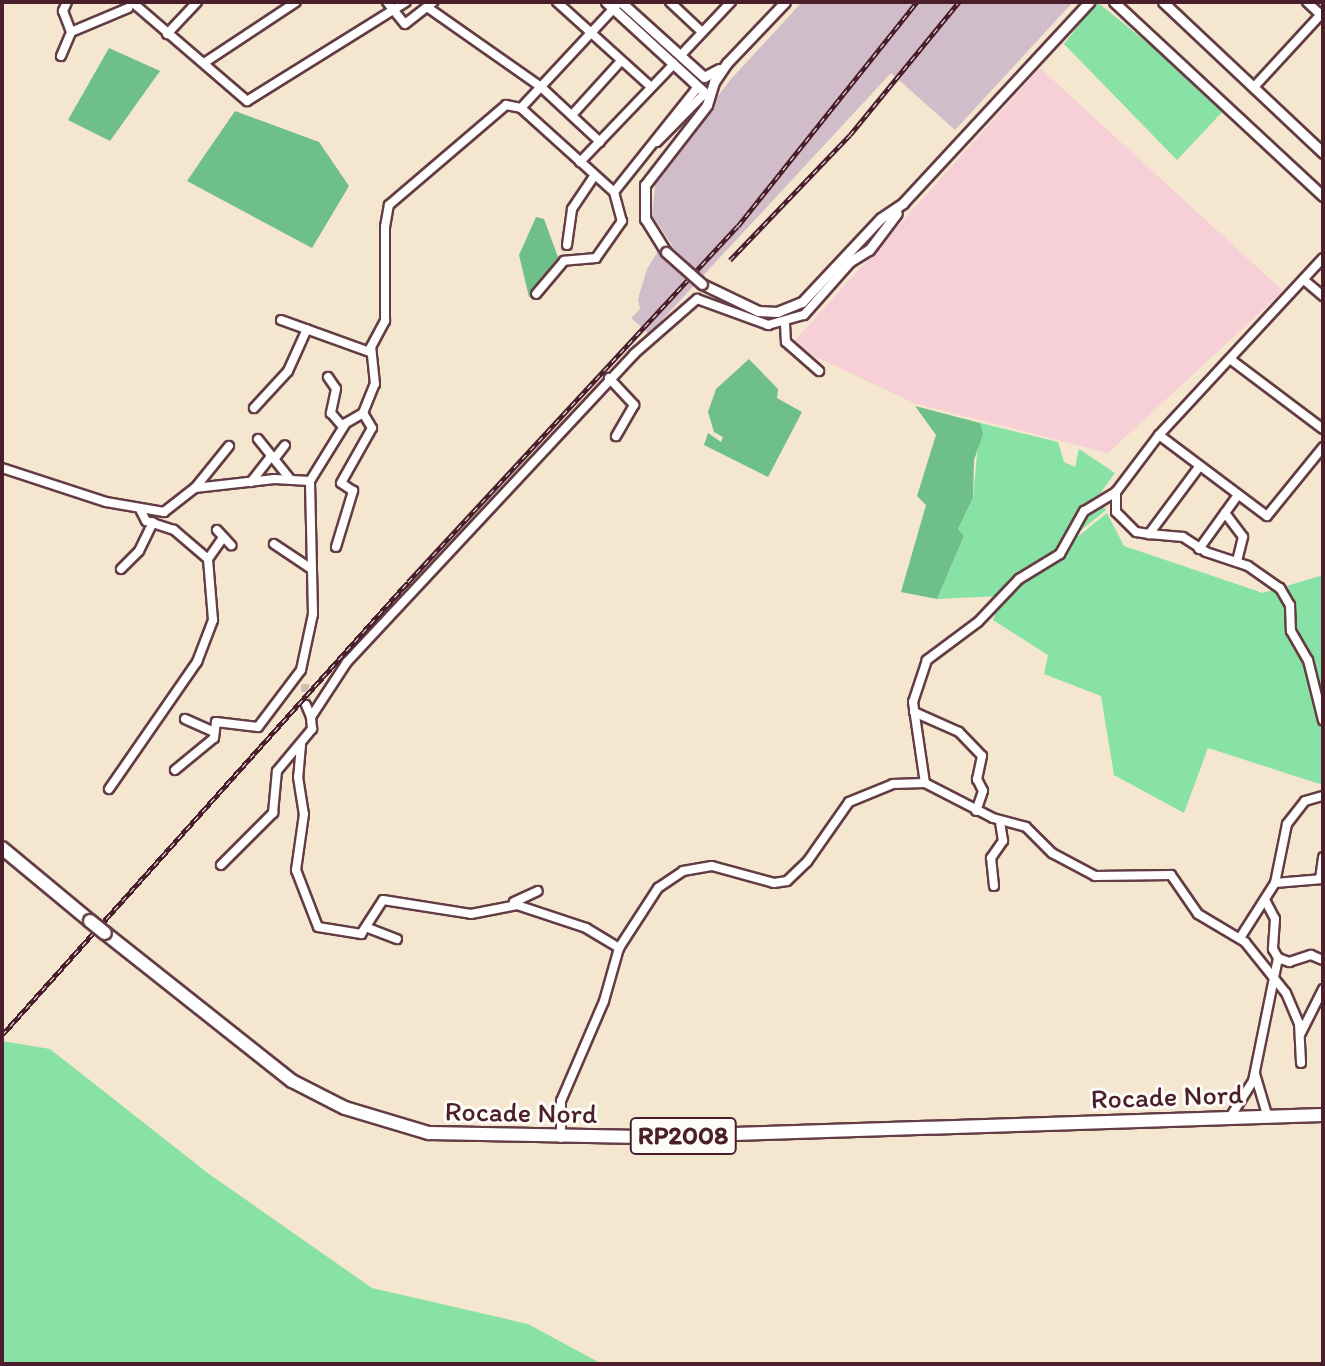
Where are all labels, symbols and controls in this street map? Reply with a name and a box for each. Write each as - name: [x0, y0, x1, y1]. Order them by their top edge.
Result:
- street label: Rocade Nord: [1090, 1077, 1244, 1115]
- street label: Rocade Nord: [445, 1094, 597, 1130]
- road number: RP2008: [629, 1114, 737, 1158]

